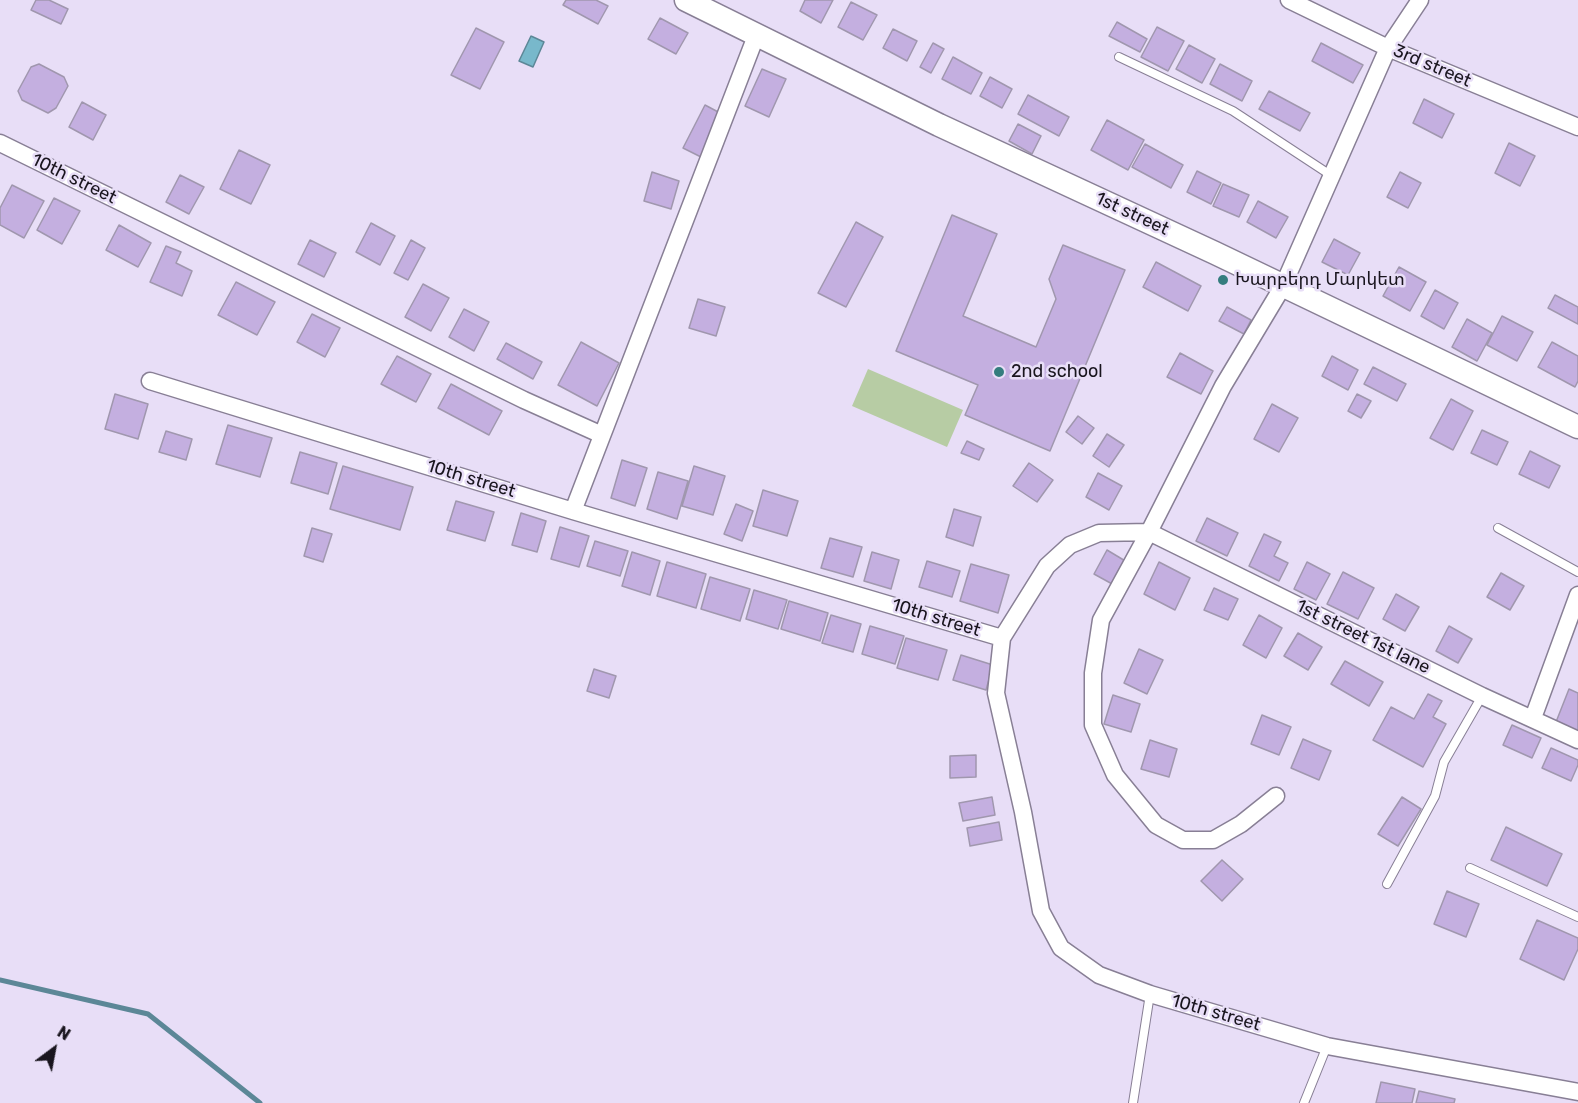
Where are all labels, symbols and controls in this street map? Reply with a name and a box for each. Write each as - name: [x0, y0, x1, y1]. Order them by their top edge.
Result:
- street label: 3rd street: [1390, 40, 1474, 92]
- street label: 10th street: [28, 149, 120, 209]
- street label: 1st street: [1092, 188, 1172, 240]
- place label: Խարբերդ Մարկետ: [1235, 269, 1405, 291]
- marker: Խարբերդ Մարկետ: [1216, 273, 1230, 287]
- place label: 2nd school: [1011, 361, 1103, 383]
- marker: 2nd school: [992, 365, 1006, 379]
- street label: 10th street: [424, 455, 518, 503]
- street label: 10th street: [889, 594, 983, 642]
- street label: 1st street 1st lane: [1292, 595, 1434, 679]
- street label: 10th street: [1169, 990, 1263, 1036]
- north arrow: [24, 1019, 84, 1079]
- text: N: [54, 1022, 74, 1044]

